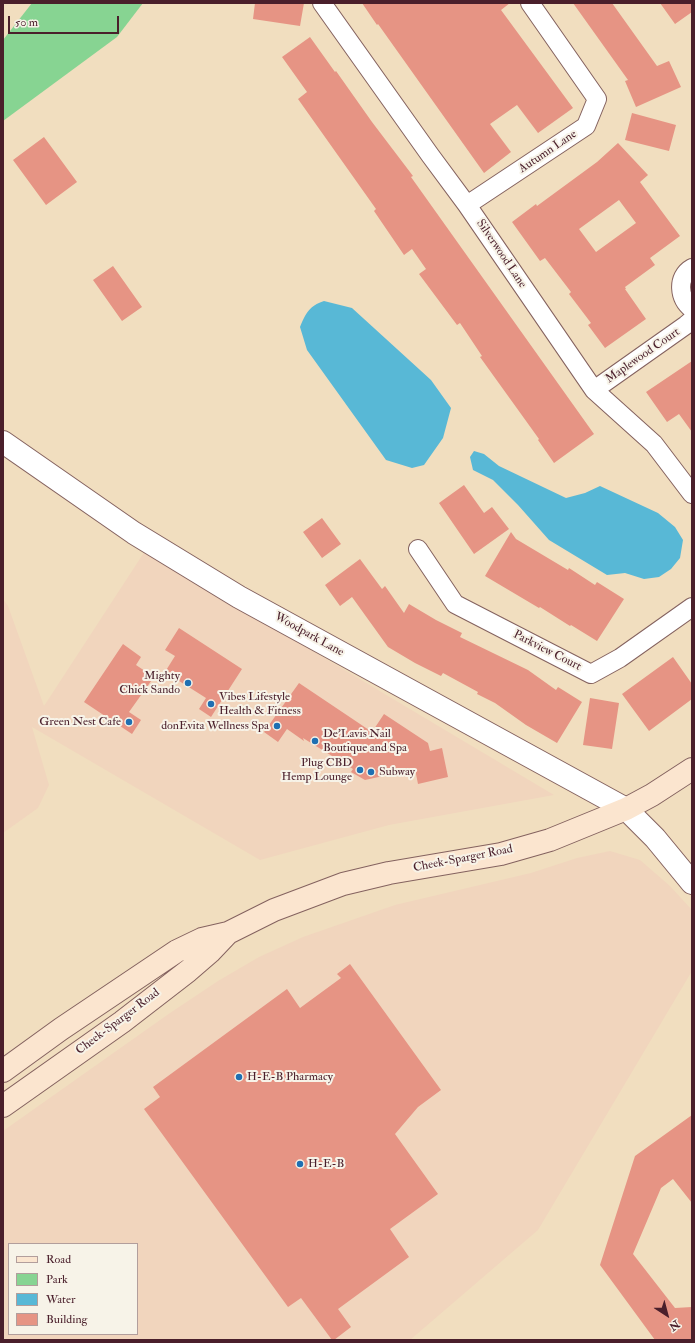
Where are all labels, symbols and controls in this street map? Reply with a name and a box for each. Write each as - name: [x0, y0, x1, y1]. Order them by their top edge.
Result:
- scale bar: [10, 8, 121, 34]
- text: 50 m: [15, 15, 38, 30]
- street label: Autumn Lane: [516, 127, 580, 177]
- street label: Silverwood Lane: [473, 217, 529, 291]
- street label: Maplewood Court: [603, 325, 683, 387]
- street label: Woodpark Lane: [272, 610, 346, 660]
- street label: Parkview Court: [511, 628, 583, 674]
- place label: Mighty Chick Sando: [119, 669, 180, 697]
- marker: Mighty Chick Sando: [183, 678, 193, 688]
- place label: Vibes Lifestyle Health & Fitness: [219, 690, 301, 718]
- marker: Vibes Lifestyle Health & Fitness: [206, 699, 216, 709]
- place label: Green Nest Cafe: [39, 715, 121, 729]
- marker: Green Nest Cafe: [124, 717, 134, 727]
- place label: donEvita Wellness Spa: [161, 719, 269, 733]
- marker: donEvita Wellness Spa: [272, 721, 282, 731]
- place label: De'Lavis Nail Boutique and Spa: [323, 727, 407, 755]
- marker: De'Lavis Nail Boutique and Spa: [310, 736, 320, 746]
- place label: Plug CBD Hemp Lounge: [282, 756, 352, 784]
- marker: Plug CBD Hemp Lounge: [355, 765, 365, 775]
- place label: Subway: [379, 765, 415, 779]
- marker: Subway: [366, 767, 376, 777]
- street label: Cheek-Sparger Road: [412, 842, 514, 876]
- street label: Cheek-Sparger Road: [73, 986, 163, 1058]
- place label: H-E-B Pharmacy: [247, 1070, 333, 1084]
- marker: H-E-B Pharmacy: [234, 1072, 244, 1082]
- place label: H-E-B: [308, 1157, 344, 1171]
- marker: H-E-B: [295, 1159, 305, 1169]
- legend: [8, 1243, 138, 1335]
- text: Road: [46, 1252, 71, 1267]
- text: Park: [46, 1272, 68, 1287]
- text: Water: [46, 1292, 75, 1307]
- north arrow: [647, 1295, 687, 1335]
- text: Building: [46, 1312, 87, 1327]
- text: N: [667, 1317, 682, 1333]

